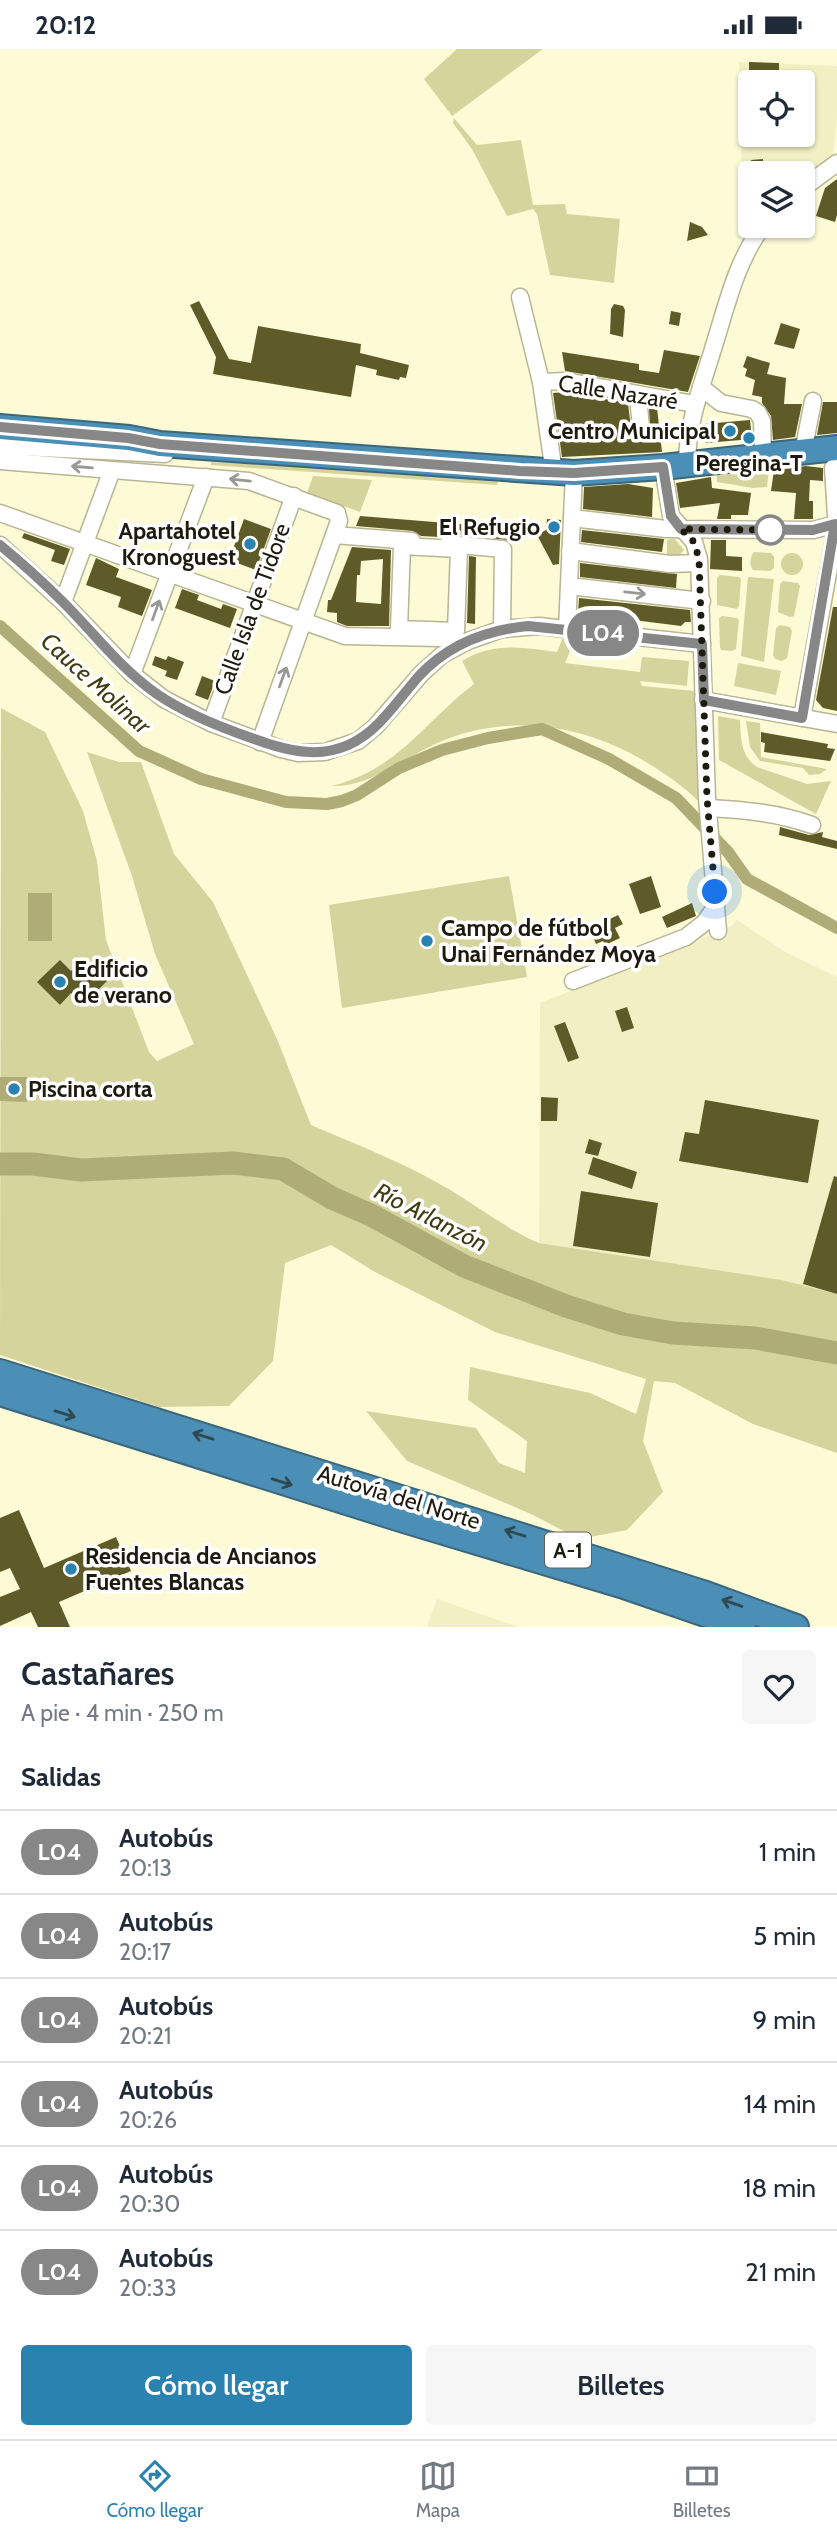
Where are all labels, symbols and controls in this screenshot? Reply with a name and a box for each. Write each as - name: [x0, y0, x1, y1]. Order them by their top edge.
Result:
- text: 20:12: [35, 9, 96, 41]
- map controls: [738, 70, 815, 238]
- button: locate: [738, 70, 815, 147]
- button: layers: [738, 161, 815, 238]
- street label: Calle Nazaré: [556, 369, 680, 415]
- place label: Centro Municipal: [548, 417, 716, 445]
- marker: Centro Municipal: [722, 423, 738, 439]
- marker: Peregina-T: [741, 430, 757, 446]
- place label: Peregina-T: [695, 449, 803, 477]
- one-way arrow: [71, 460, 94, 473]
- one-way arrow: [230, 473, 252, 486]
- place label: El Refugio: [439, 513, 540, 541]
- unlabelled marker: [755, 515, 785, 545]
- place label: Apartahotel Kronoguest: [119, 517, 236, 571]
- street label: Calle Isla de Tidore: [208, 519, 296, 699]
- marker: El Refugio: [546, 519, 562, 535]
- marker: Apartahotel Kronoguest: [242, 536, 258, 552]
- one-way arrow: [624, 587, 646, 600]
- one-way arrow: [151, 600, 163, 621]
- line badge: L04: [563, 610, 643, 656]
- text: L04: [581, 618, 625, 647]
- water label: Cauce Molinar: [35, 626, 158, 741]
- one-way arrow: [278, 667, 290, 689]
- your location: [697, 874, 732, 909]
- place label: Campo de fútbol Unai Fernández Moya: [441, 914, 656, 968]
- marker: Campo de fútbol Unai Fernández Moya: [419, 933, 435, 949]
- place label: Edificio de verano: [74, 955, 172, 1009]
- marker: Edificio de verano: [52, 974, 68, 990]
- place label: Piscina corta: [28, 1075, 153, 1103]
- marker: Piscina corta: [6, 1081, 22, 1097]
- water label: Río Arlanzón: [370, 1176, 492, 1258]
- one-way arrow: [54, 1408, 76, 1421]
- one-way arrow: [192, 1428, 214, 1441]
- street label: Autovía del Norte: [314, 1459, 484, 1535]
- one-way arrow: [271, 1476, 293, 1489]
- one-way arrow: [505, 1526, 527, 1539]
- road number: A-1: [545, 1533, 591, 1567]
- place label: Residencia de Ancianos Fuentes Blancas: [85, 1542, 317, 1596]
- marker: Residencia de Ancianos Fuentes Blancas: [63, 1561, 79, 1577]
- one-way arrow: [721, 1596, 743, 1609]
- button: heart: [742, 1650, 816, 1724]
- text: Castañares: [21, 1653, 174, 1693]
- text: A pie · 4 min · 250 m: [21, 1699, 224, 1727]
- text: Salidas: [21, 1761, 101, 1793]
- text: Autobús: [119, 1822, 213, 1854]
- text: 1 min: [759, 1836, 816, 1868]
- text: L04: [38, 1837, 81, 1866]
- text: 20:13: [119, 1854, 172, 1882]
- text: Autobús: [119, 1906, 213, 1938]
- text: 5 min: [753, 1920, 816, 1952]
- text: L04: [38, 1921, 81, 1950]
- text: 20:17: [119, 1938, 171, 1966]
- text: Autobús: [119, 1990, 213, 2022]
- text: 9 min: [753, 2004, 816, 2036]
- text: L04: [38, 2005, 81, 2034]
- text: 20:21: [119, 2022, 171, 2050]
- text: Autobús: [119, 2074, 213, 2106]
- text: 14 min: [744, 2088, 816, 2120]
- text: L04: [38, 2089, 81, 2118]
- text: 20:26: [119, 2106, 177, 2134]
- text: Autobús: [119, 2158, 213, 2190]
- text: 18 min: [743, 2172, 816, 2204]
- text: L04: [38, 2173, 81, 2202]
- text: 20:30: [119, 2190, 180, 2218]
- text: Autobús: [119, 2242, 213, 2274]
- text: 21 min: [745, 2256, 816, 2288]
- text: L04: [38, 2257, 81, 2286]
- text: 20:33: [119, 2274, 177, 2302]
- button: Cómo llegar: [21, 2345, 412, 2425]
- button: Billetes: [426, 2345, 816, 2425]
- tab: Cómo llegar: [106, 2457, 203, 2522]
- tab: Mapa: [416, 2457, 460, 2522]
- tab: Billetes: [673, 2457, 731, 2522]

